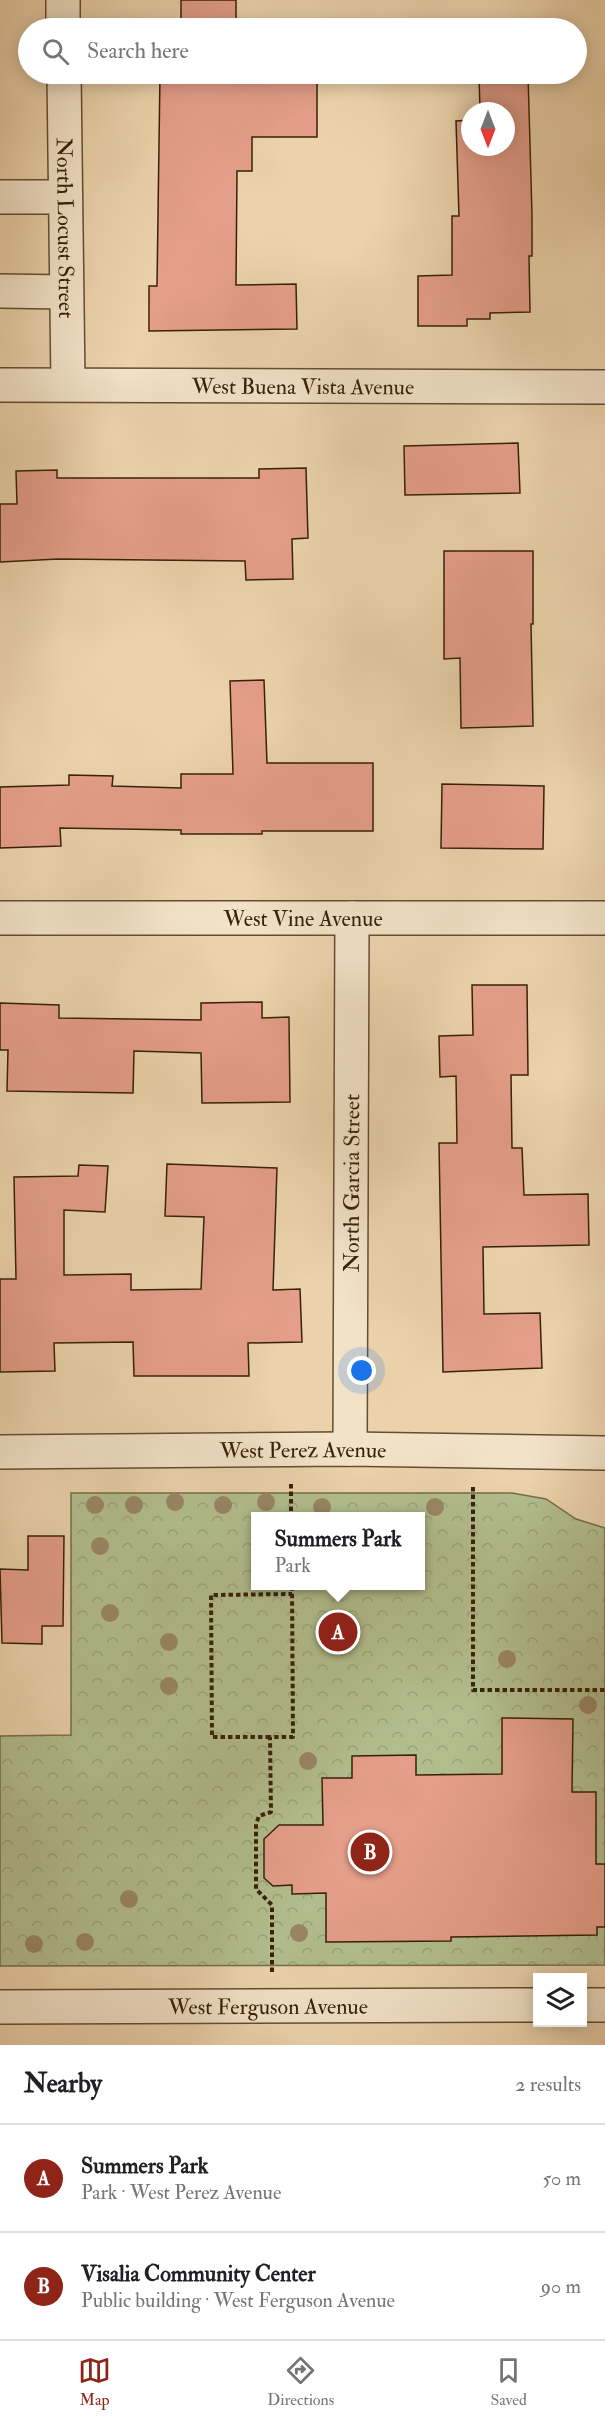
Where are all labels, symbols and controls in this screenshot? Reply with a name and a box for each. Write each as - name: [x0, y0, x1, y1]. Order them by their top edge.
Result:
- search box: [18, 18, 587, 84]
- icon: search: [39, 35, 72, 68]
- text: Search here: [87, 37, 189, 65]
- north arrow: [461, 102, 515, 156]
- street label: North Locust Street: [50, 138, 80, 318]
- street label: West Buena Vista Avenue: [191, 373, 414, 401]
- street label: West Vine Avenue: [222, 905, 383, 933]
- street label: North Garcia Street: [338, 1094, 366, 1272]
- your location: [347, 1356, 376, 1385]
- street label: West Perez Avenue: [218, 1436, 387, 1465]
- popup: [251, 1512, 425, 1590]
- text: Summers Park: [274, 1525, 402, 1553]
- text: Park: [274, 1553, 311, 1578]
- pin: A: [318, 1610, 358, 1654]
- pin: B: [350, 1830, 389, 1874]
- map controls: [533, 1973, 587, 2027]
- button: layers: [533, 1973, 587, 2027]
- street label: West Ferguson Avenue: [167, 1993, 368, 2021]
- text: Nearby: [24, 2068, 102, 2100]
- text: 2 results: [515, 2072, 581, 2097]
- text: Summers Park: [81, 2152, 208, 2180]
- text: A: [37, 2166, 50, 2191]
- text: 50 m: [542, 2166, 581, 2191]
- text: Park · West Perez Avenue: [81, 2180, 281, 2205]
- text: Visalia Community Center: [81, 2260, 316, 2288]
- text: B: [37, 2274, 50, 2299]
- text: 90 m: [541, 2274, 581, 2299]
- text: Public building · West Ferguson Avenue: [81, 2288, 395, 2313]
- tab: Map: [78, 2354, 111, 2410]
- tab: Directions: [267, 2354, 334, 2410]
- tab: Saved: [490, 2354, 527, 2410]

